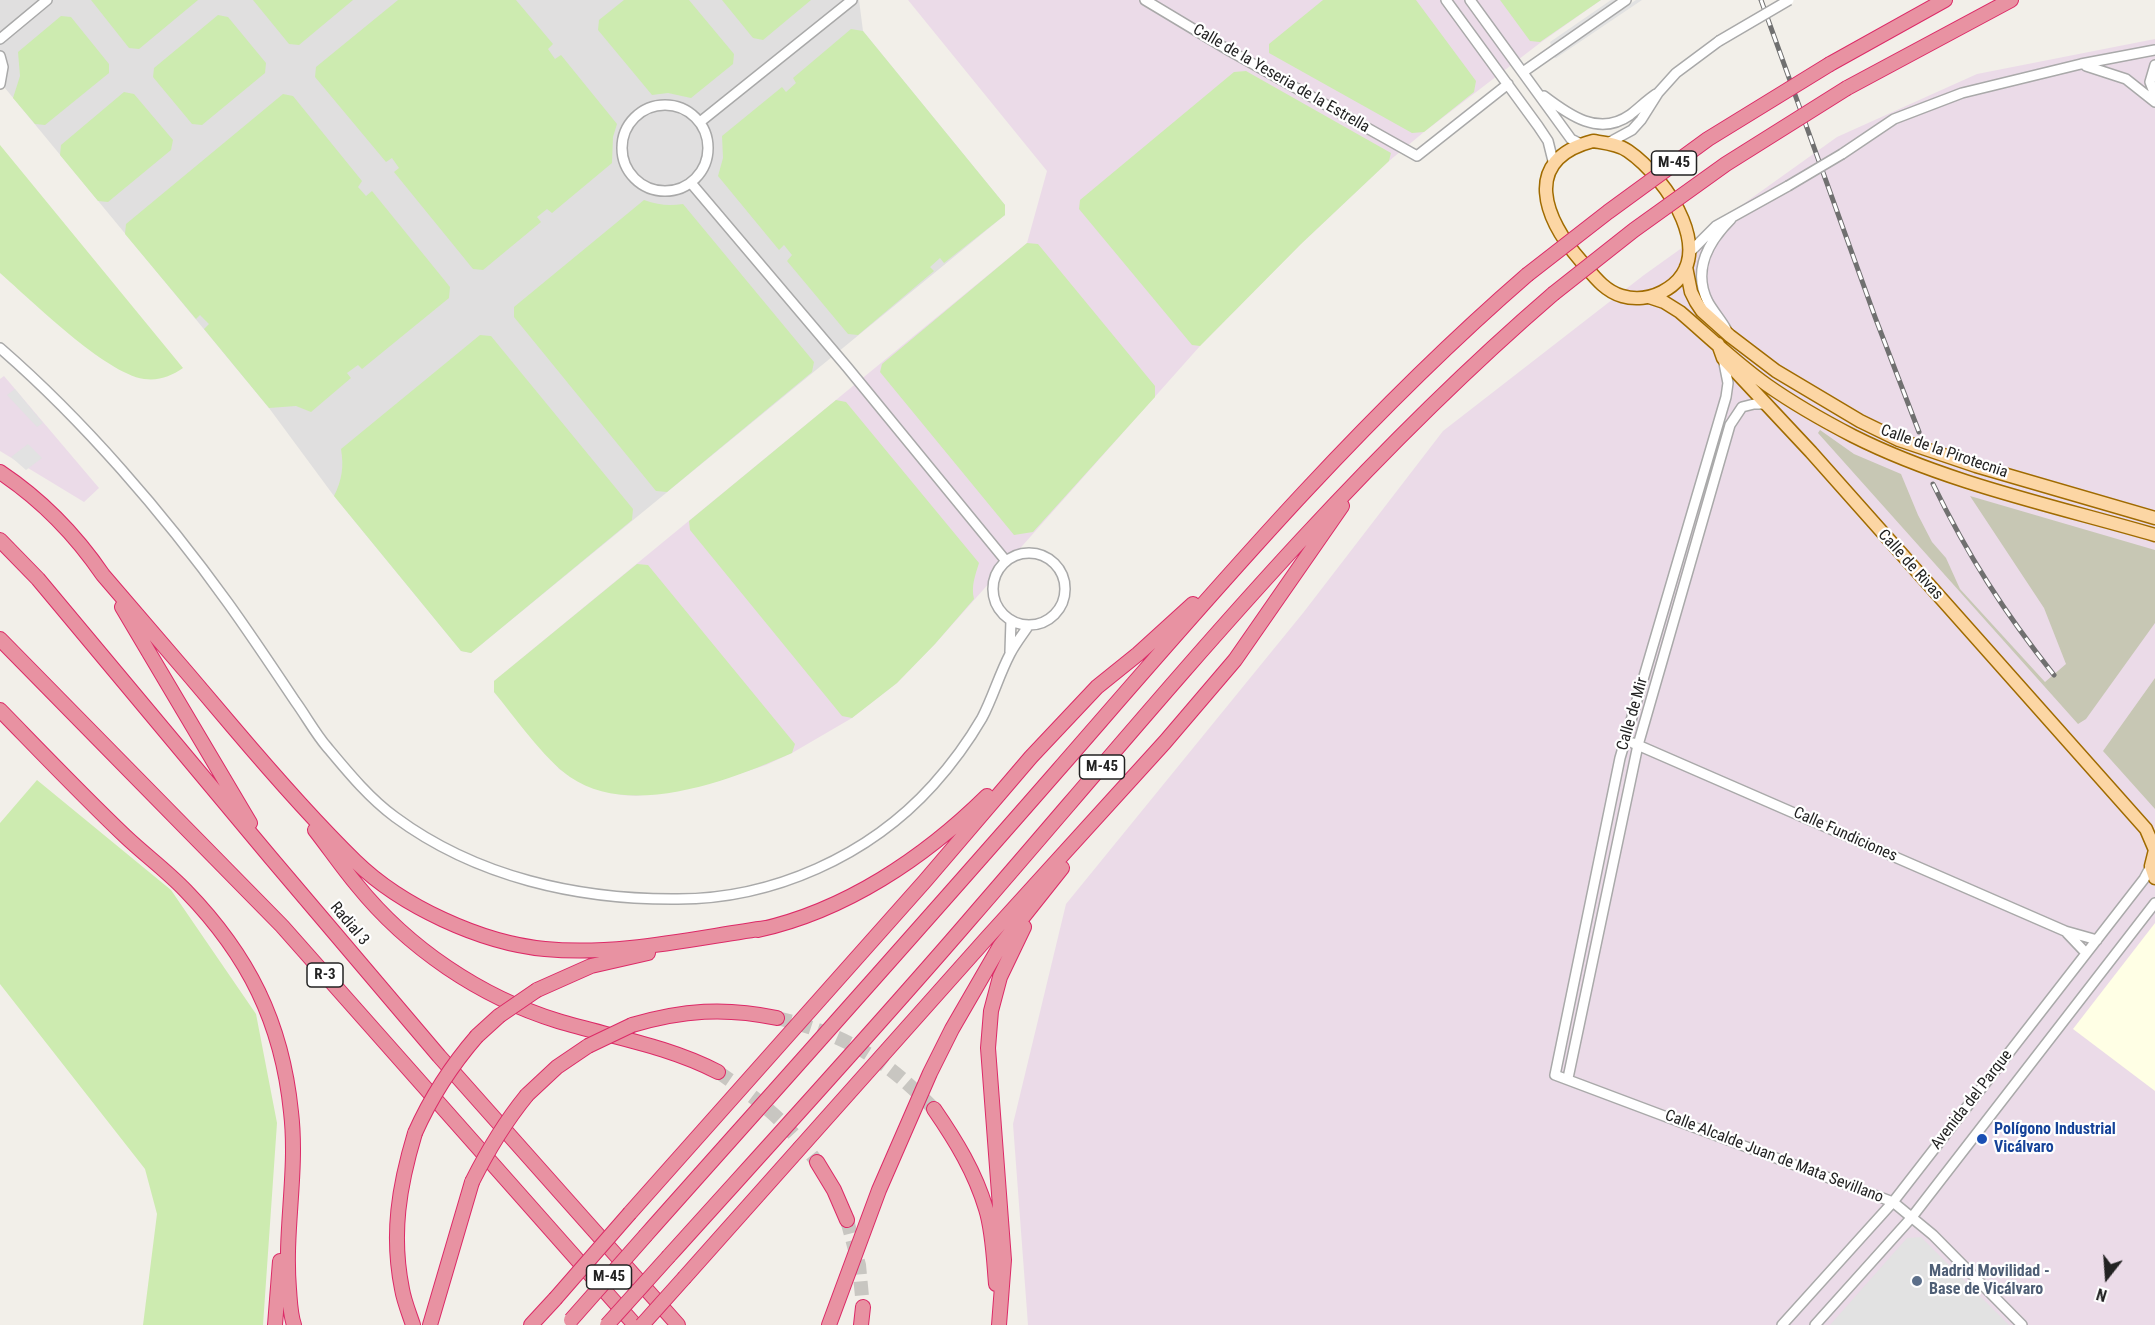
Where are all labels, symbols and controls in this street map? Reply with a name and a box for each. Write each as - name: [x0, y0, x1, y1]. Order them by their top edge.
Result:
- street label: Calle de la Yeseria de la Estrella: [1189, 20, 1373, 138]
- road number: M-45: [1652, 151, 1696, 175]
- street label: Calle de la Pirotecnia: [1878, 421, 2010, 483]
- street label: Calle de Rivas: [1873, 526, 1947, 604]
- street label: Calle de Mir: [1613, 675, 1653, 753]
- road number: M-45: [1080, 755, 1124, 779]
- street label: Calle Fundiciones: [1790, 804, 1900, 866]
- street label: Radial 3: [325, 898, 373, 950]
- road number: R-3: [307, 963, 343, 987]
- street label: Avenida del Parque: [1927, 1046, 2017, 1154]
- street label: Calle Alcalde Juan de Mata Sevillano: [1662, 1106, 1886, 1208]
- place label: Polígono Industrial Vicálvaro: [1994, 1120, 2116, 1158]
- marker: Polígono Industrial Vicálvaro: [1975, 1132, 1989, 1146]
- north arrow: [2077, 1247, 2137, 1307]
- place label: Madrid Movilidad - Base de Vicálvaro: [1929, 1262, 2050, 1300]
- road number: M-45: [586, 1265, 632, 1289]
- marker: Madrid Movilidad - Base de Vicálvaro: [1910, 1274, 1924, 1288]
- text: N: [2094, 1284, 2109, 1305]

